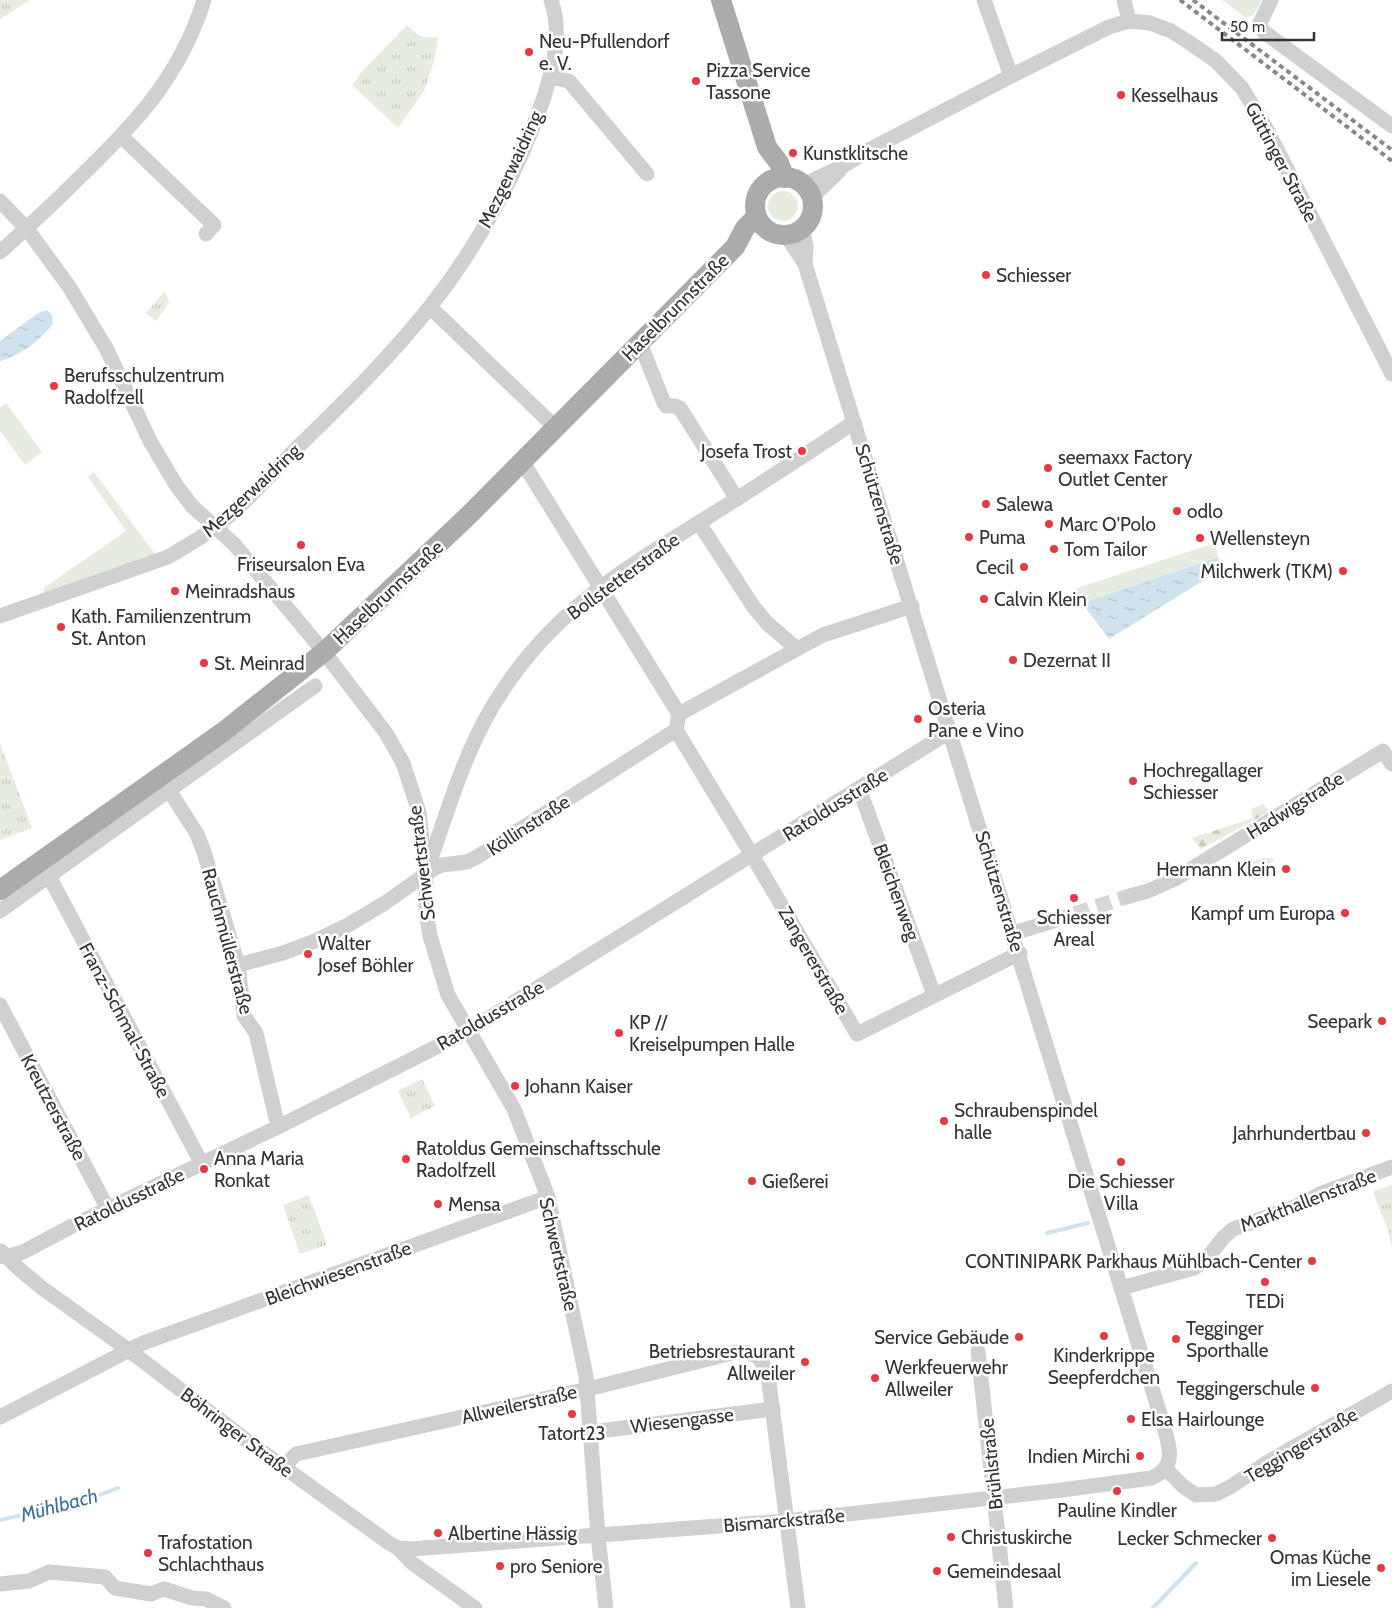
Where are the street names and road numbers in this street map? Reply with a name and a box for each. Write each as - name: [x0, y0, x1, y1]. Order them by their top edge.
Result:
- street label: Güttinger Straße: [1240, 98, 1323, 226]
- street label: Mezgerwaidring: [473, 107, 548, 231]
- street label: Haselbrunnstraße: [617, 249, 734, 366]
- street label: Mezgerwaidring: [197, 438, 306, 542]
- street label: Schützenstraße: [850, 441, 909, 568]
- street label: Bollstetterstraße: [563, 528, 684, 625]
- street label: Haselbrunnstraße: [329, 535, 448, 649]
- street label: Ratoldusstraße: [778, 763, 892, 846]
- street label: Hadwigstraße: [1243, 766, 1348, 844]
- street label: Köllinstraße: [483, 790, 574, 861]
- street label: Schwertstraße: [403, 804, 440, 922]
- street label: Schützenstraße: [970, 828, 1029, 955]
- street label: Bleichenweg: [868, 841, 925, 944]
- street label: Rauchmüllerstraße: [197, 865, 258, 1017]
- street label: Zangererstraße: [773, 902, 854, 1018]
- street label: Franz-Schmal-Straße: [74, 939, 175, 1102]
- street label: Ratoldusstraße: [433, 975, 548, 1055]
- street label: Kreutzerstraße: [16, 1050, 91, 1164]
- street label: Ratoldusstraße: [70, 1163, 188, 1236]
- street label: Markthallenstraße: [1237, 1164, 1380, 1237]
- street label: Schwertstraße: [534, 1195, 583, 1313]
- street label: Bleichwiesenstraße: [262, 1236, 415, 1311]
- street label: Allweilerstraße: [459, 1380, 579, 1429]
- street label: Böhringer Straße: [176, 1383, 298, 1482]
- street label: Wiesengasse: [629, 1403, 735, 1438]
- street label: Teggingerstraße: [1241, 1403, 1362, 1488]
- street label: Brühlstraße: [975, 1417, 1008, 1511]
- street label: Bismarckstraße: [722, 1504, 846, 1537]

